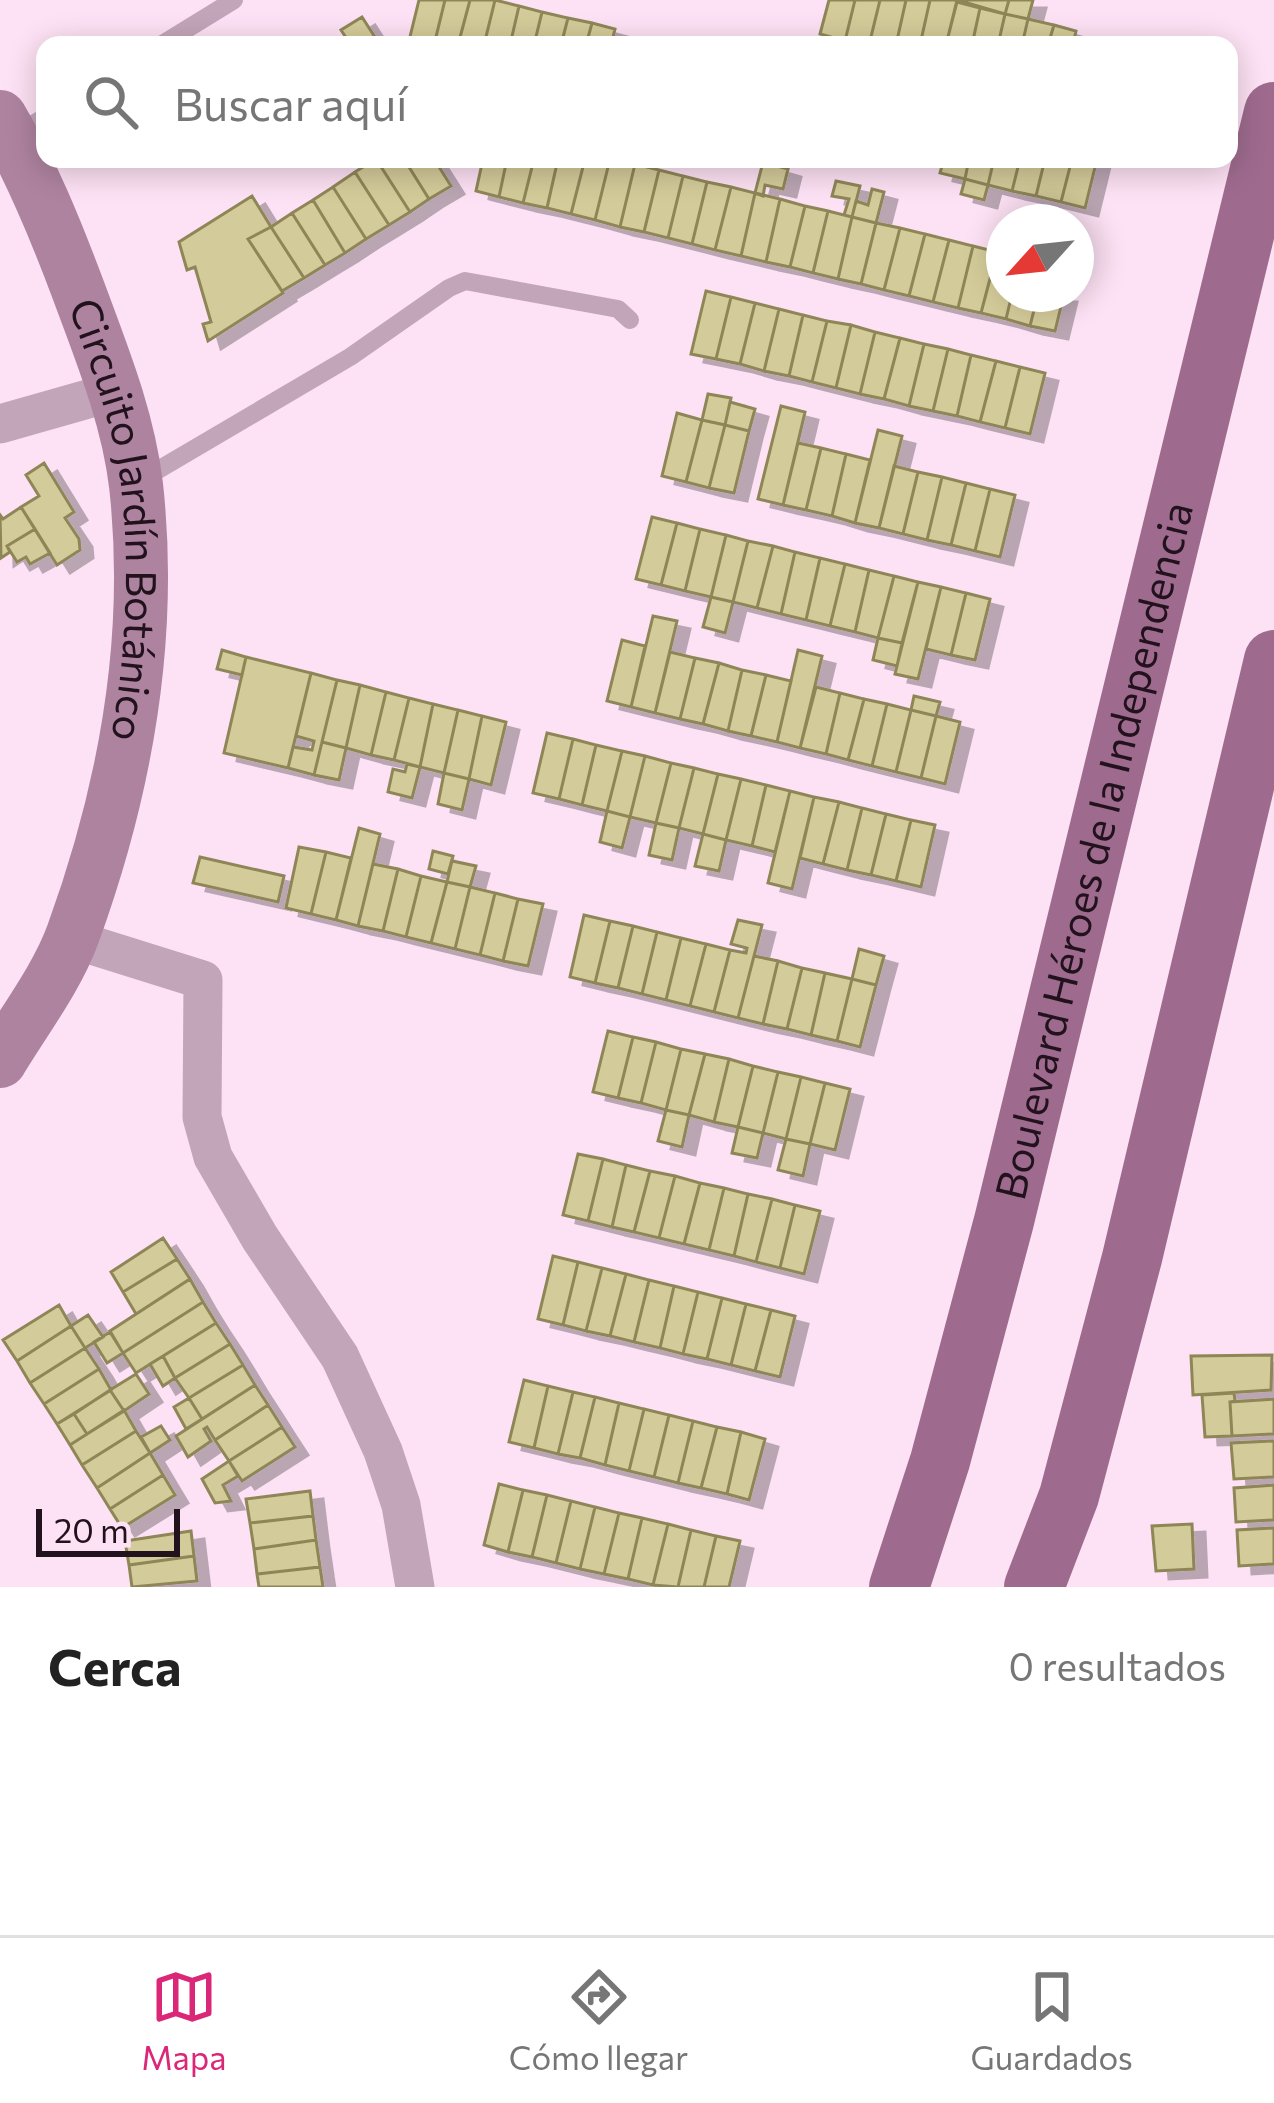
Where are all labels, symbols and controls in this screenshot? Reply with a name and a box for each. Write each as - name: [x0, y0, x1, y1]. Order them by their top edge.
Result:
- search box: [36, 36, 1238, 168]
- icon: search: [78, 69, 144, 135]
- text: Buscar aquí: [174, 75, 408, 130]
- north arrow: [986, 204, 1094, 312]
- street label: Circuito Jardín Botánico: [60, 290, 169, 746]
- street label: Boulevard Héroes de la Independencia: [982, 496, 1202, 1204]
- scale bar: [36, 1503, 180, 1556]
- text: 20 m: [54, 1509, 129, 1550]
- text: Cerca: [48, 1634, 182, 1697]
- text: 0 resultados: [1009, 1641, 1226, 1689]
- tab: Mapa: [141, 1964, 226, 2077]
- tab: Cómo llegar: [509, 1964, 688, 2077]
- tab: Guardados: [971, 1964, 1133, 2077]

